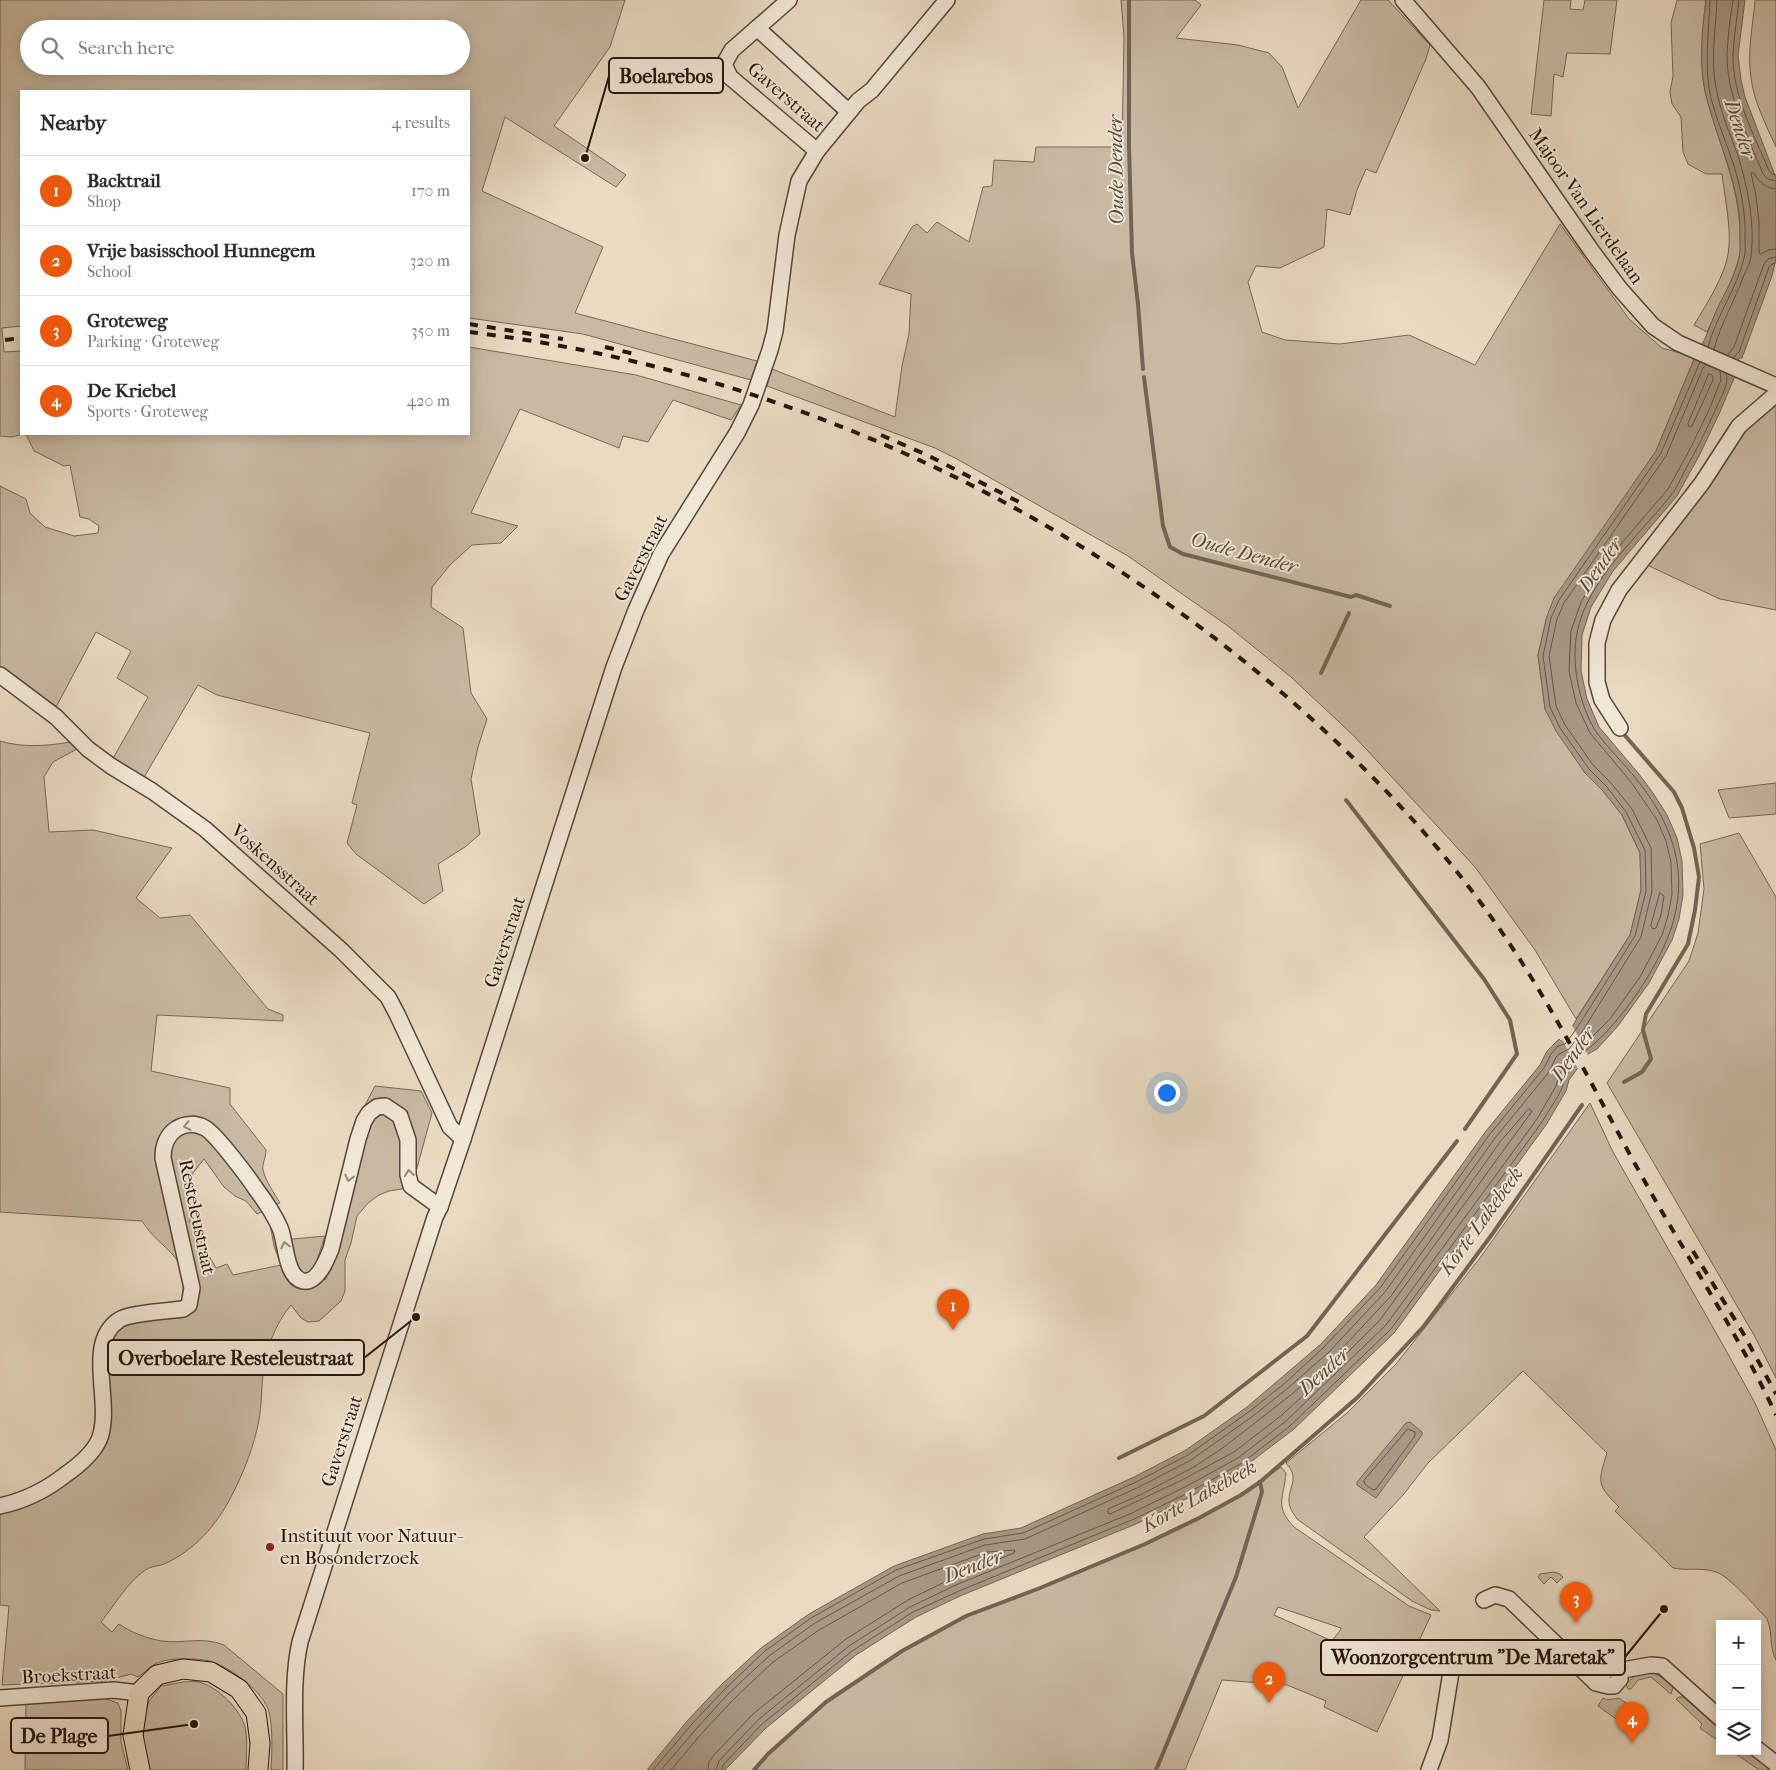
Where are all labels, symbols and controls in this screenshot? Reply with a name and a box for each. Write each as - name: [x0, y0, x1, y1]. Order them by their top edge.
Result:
- search box: [20, 20, 470, 75]
- icon: search: [38, 34, 66, 62]
- text: Search here: [78, 37, 174, 59]
- callout: Boelarebos: [609, 58, 723, 93]
- street label: Gaverstraat: [743, 58, 829, 137]
- text: Boelarebos: [619, 65, 714, 88]
- water label: Dender: [1719, 95, 1761, 164]
- text: Nearby: [40, 111, 106, 135]
- text: 4 results: [392, 113, 450, 132]
- water label: Oude Dender: [1104, 113, 1128, 225]
- street label: Majoor Van Lierdelaan: [1524, 124, 1648, 288]
- text: Backtrail: [87, 170, 161, 192]
- text: 1: [53, 181, 59, 200]
- text: 170 m: [411, 181, 450, 200]
- text: Shop: [87, 192, 121, 211]
- text: Vrije basisschool Hunnegem: [87, 240, 315, 262]
- text: 2: [52, 251, 60, 270]
- text: 320 m: [410, 251, 450, 270]
- text: School: [87, 262, 132, 281]
- text: Groteweg: [87, 310, 167, 332]
- text: 3: [53, 321, 59, 340]
- text: 350 m: [411, 321, 450, 340]
- text: Parking · Groteweg: [87, 332, 219, 351]
- text: De Kriebel: [87, 380, 176, 402]
- text: 4: [51, 391, 61, 410]
- text: 420 m: [407, 391, 450, 410]
- text: Sports · Groteweg: [87, 402, 208, 421]
- street label: Gaverstraat: [610, 511, 672, 605]
- water label: Oude Dender: [1188, 528, 1302, 579]
- water label: Dender: [1572, 532, 1628, 598]
- street label: Voskensstraat: [226, 819, 324, 910]
- street label: Gaverstraat: [480, 893, 530, 990]
- water label: Dender: [1545, 1021, 1601, 1087]
- your location: [1154, 1080, 1180, 1106]
- one-way arrow: [183, 1120, 191, 1131]
- street label: Resteleustraat: [174, 1157, 220, 1277]
- water label: Korte Lakebeek: [1433, 1163, 1528, 1281]
- one-way arrow: [404, 1169, 415, 1177]
- one-way arrow: [345, 1173, 355, 1182]
- one-way arrow: [280, 1241, 290, 1249]
- pin: 1: [937, 1289, 969, 1330]
- callout: Overboelare Resteleustraat: [108, 1340, 364, 1375]
- water label: Dender: [1292, 1341, 1356, 1401]
- text: Overboelare Resteleustraat: [118, 1347, 355, 1370]
- street label: Gaverstraat: [317, 1392, 367, 1489]
- water label: Korte Lakebeek: [1136, 1455, 1260, 1538]
- place label: Instituut voor Natuur- en Bosonderzoek: [280, 1525, 464, 1569]
- marker: Instituut voor Natuur- en Bosonderzoek: [264, 1541, 276, 1553]
- water label: Dender: [939, 1544, 1008, 1588]
- pin: 3: [1560, 1582, 1592, 1623]
- map controls: [1716, 1620, 1761, 1755]
- button: +: [1716, 1620, 1761, 1665]
- callout: Woonzorgcentrum "De Maretak": [1321, 1640, 1625, 1675]
- text: Woonzorgcentrum "De Maretak": [1330, 1646, 1615, 1669]
- street label: Broekstraat: [21, 1662, 117, 1688]
- pin: 2: [1253, 1662, 1285, 1703]
- button: −: [1716, 1665, 1761, 1710]
- pin: 4: [1616, 1702, 1648, 1743]
- button: layers: [1716, 1710, 1761, 1755]
- callout: De Plage: [11, 1718, 108, 1753]
- text: De Plage: [21, 1725, 98, 1748]

